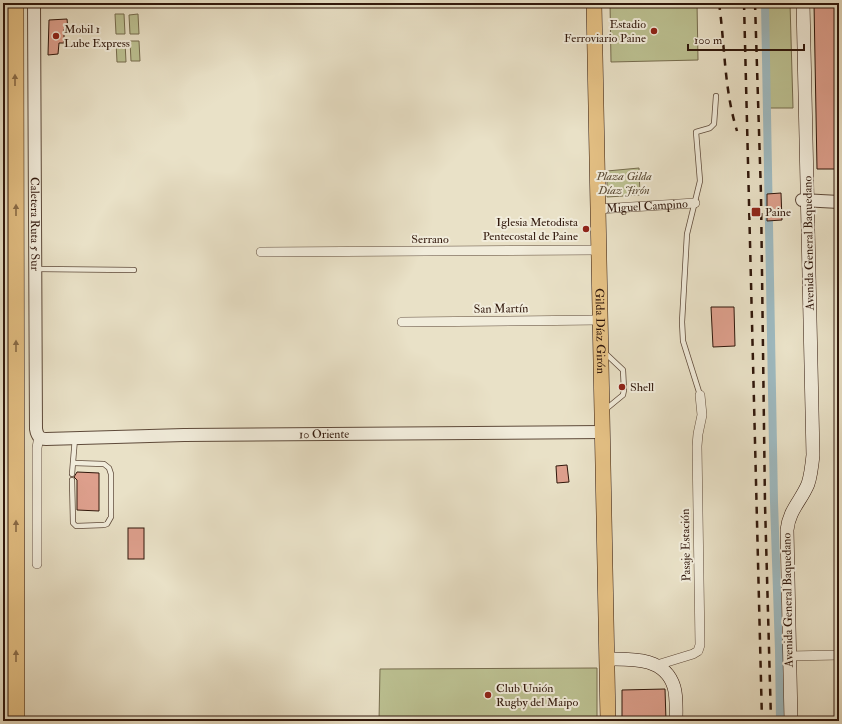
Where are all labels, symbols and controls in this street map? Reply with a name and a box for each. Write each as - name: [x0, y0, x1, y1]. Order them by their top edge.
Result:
- place label: Estadio Ferroviario Paine: [564, 17, 646, 46]
- place label: Mobil 1 Lube Express: [64, 22, 130, 51]
- marker: Estadio Ferroviario Paine: [649, 26, 659, 36]
- scale bar: [688, 26, 804, 52]
- marker: Mobil 1 Lube Express: [51, 31, 61, 41]
- text: 100 m: [694, 33, 723, 48]
- one-way arrow: [12, 73, 18, 86]
- park label: Plaza Gilda Díaz Jirón: [595, 169, 652, 198]
- street label: Avenida General Baquedano: [800, 175, 818, 311]
- street label: Caletera Ruta 5 Sur: [27, 177, 43, 271]
- street label: Miguel Campino: [606, 196, 688, 216]
- one-way arrow: [13, 203, 19, 216]
- place label: Paine: [765, 205, 791, 220]
- marker: Paine: [750, 206, 762, 218]
- place label: Iglesia Metodista Pentecostal de Paine: [483, 215, 579, 244]
- marker: Iglesia Metodista Pentecostal de Paine: [581, 224, 591, 234]
- street label: Serrano: [411, 232, 449, 247]
- street label: Gilda Díaz Girón: [592, 288, 609, 374]
- street label: San Martín: [474, 301, 528, 317]
- one-way arrow: [13, 339, 19, 352]
- place label: Shell: [630, 380, 654, 395]
- marker: Shell: [617, 382, 627, 392]
- street label: 10 Oriente: [299, 426, 349, 442]
- street label: Pasaje Estación: [678, 509, 694, 581]
- one-way arrow: [13, 519, 19, 532]
- street label: Avenida General Baquedano: [779, 532, 797, 668]
- one-way arrow: [13, 649, 19, 662]
- place label: Club Unión Rugby del Maipo: [496, 681, 578, 710]
- marker: Club Unión Rugby del Maipo: [483, 690, 493, 700]

